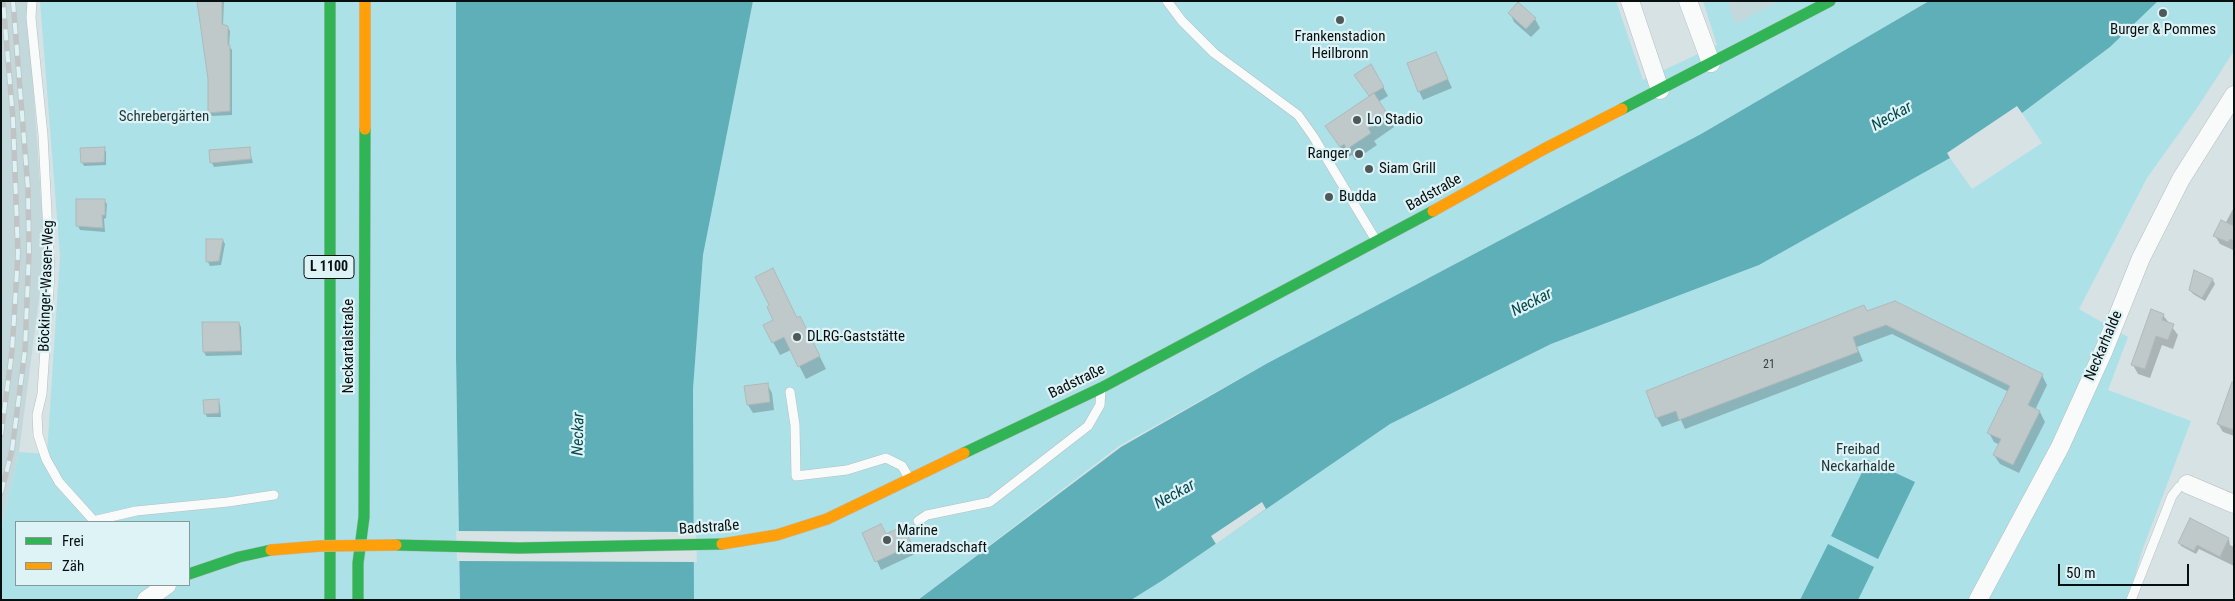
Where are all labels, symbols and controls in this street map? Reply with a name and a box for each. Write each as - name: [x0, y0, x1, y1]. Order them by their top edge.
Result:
- marker: Burger & Pommes: [2157, 7, 2169, 19]
- marker: Frankenstadion Heilbronn: [1334, 14, 1346, 26]
- place label: Burger & Pommes: [2110, 21, 2216, 39]
- place label: Frankenstadion Heilbronn: [1295, 28, 1385, 63]
- water label: Neckar: [1868, 98, 1916, 136]
- park label: Schrebergärten: [119, 108, 209, 126]
- place label: Lo Stadio: [1367, 111, 1423, 129]
- marker: Lo Stadio: [1351, 114, 1363, 126]
- place label: Ranger: [1308, 145, 1349, 163]
- marker: Ranger: [1353, 148, 1365, 160]
- place label: Siam Grill: [1379, 160, 1436, 178]
- marker: Siam Grill: [1363, 163, 1375, 175]
- street label: Badstraße: [1403, 170, 1465, 216]
- place label: Budda: [1339, 188, 1377, 206]
- marker: Budda: [1323, 191, 1335, 203]
- street label: Böckinger-Wasen-Weg: [36, 220, 58, 352]
- road number: L 1100: [304, 256, 354, 278]
- water label: Neckar: [1508, 285, 1556, 321]
- street label: Neckartalstraße: [340, 299, 358, 393]
- street label: Neckarhalde: [2081, 308, 2127, 384]
- place label: DLRG-Gaststätte: [807, 328, 905, 346]
- marker: DLRG-Gaststätte: [791, 331, 803, 343]
- house number: 21: [1763, 358, 1775, 372]
- street label: Badstraße: [1046, 361, 1108, 403]
- water label: Neckar: [569, 412, 589, 456]
- park label: Freibad Neckarhalde: [1821, 441, 1895, 476]
- water label: Neckar: [1151, 476, 1199, 514]
- street label: Badstraße: [678, 517, 740, 539]
- legend: [15, 521, 190, 586]
- place label: Marine Kameradschaft: [897, 522, 987, 557]
- text: Frei: [62, 532, 84, 550]
- marker: Marine Kameradschaft: [881, 534, 893, 546]
- scale bar: [2060, 554, 2191, 586]
- text: Zäh: [62, 557, 84, 575]
- text: 50 m: [2066, 564, 2096, 582]

